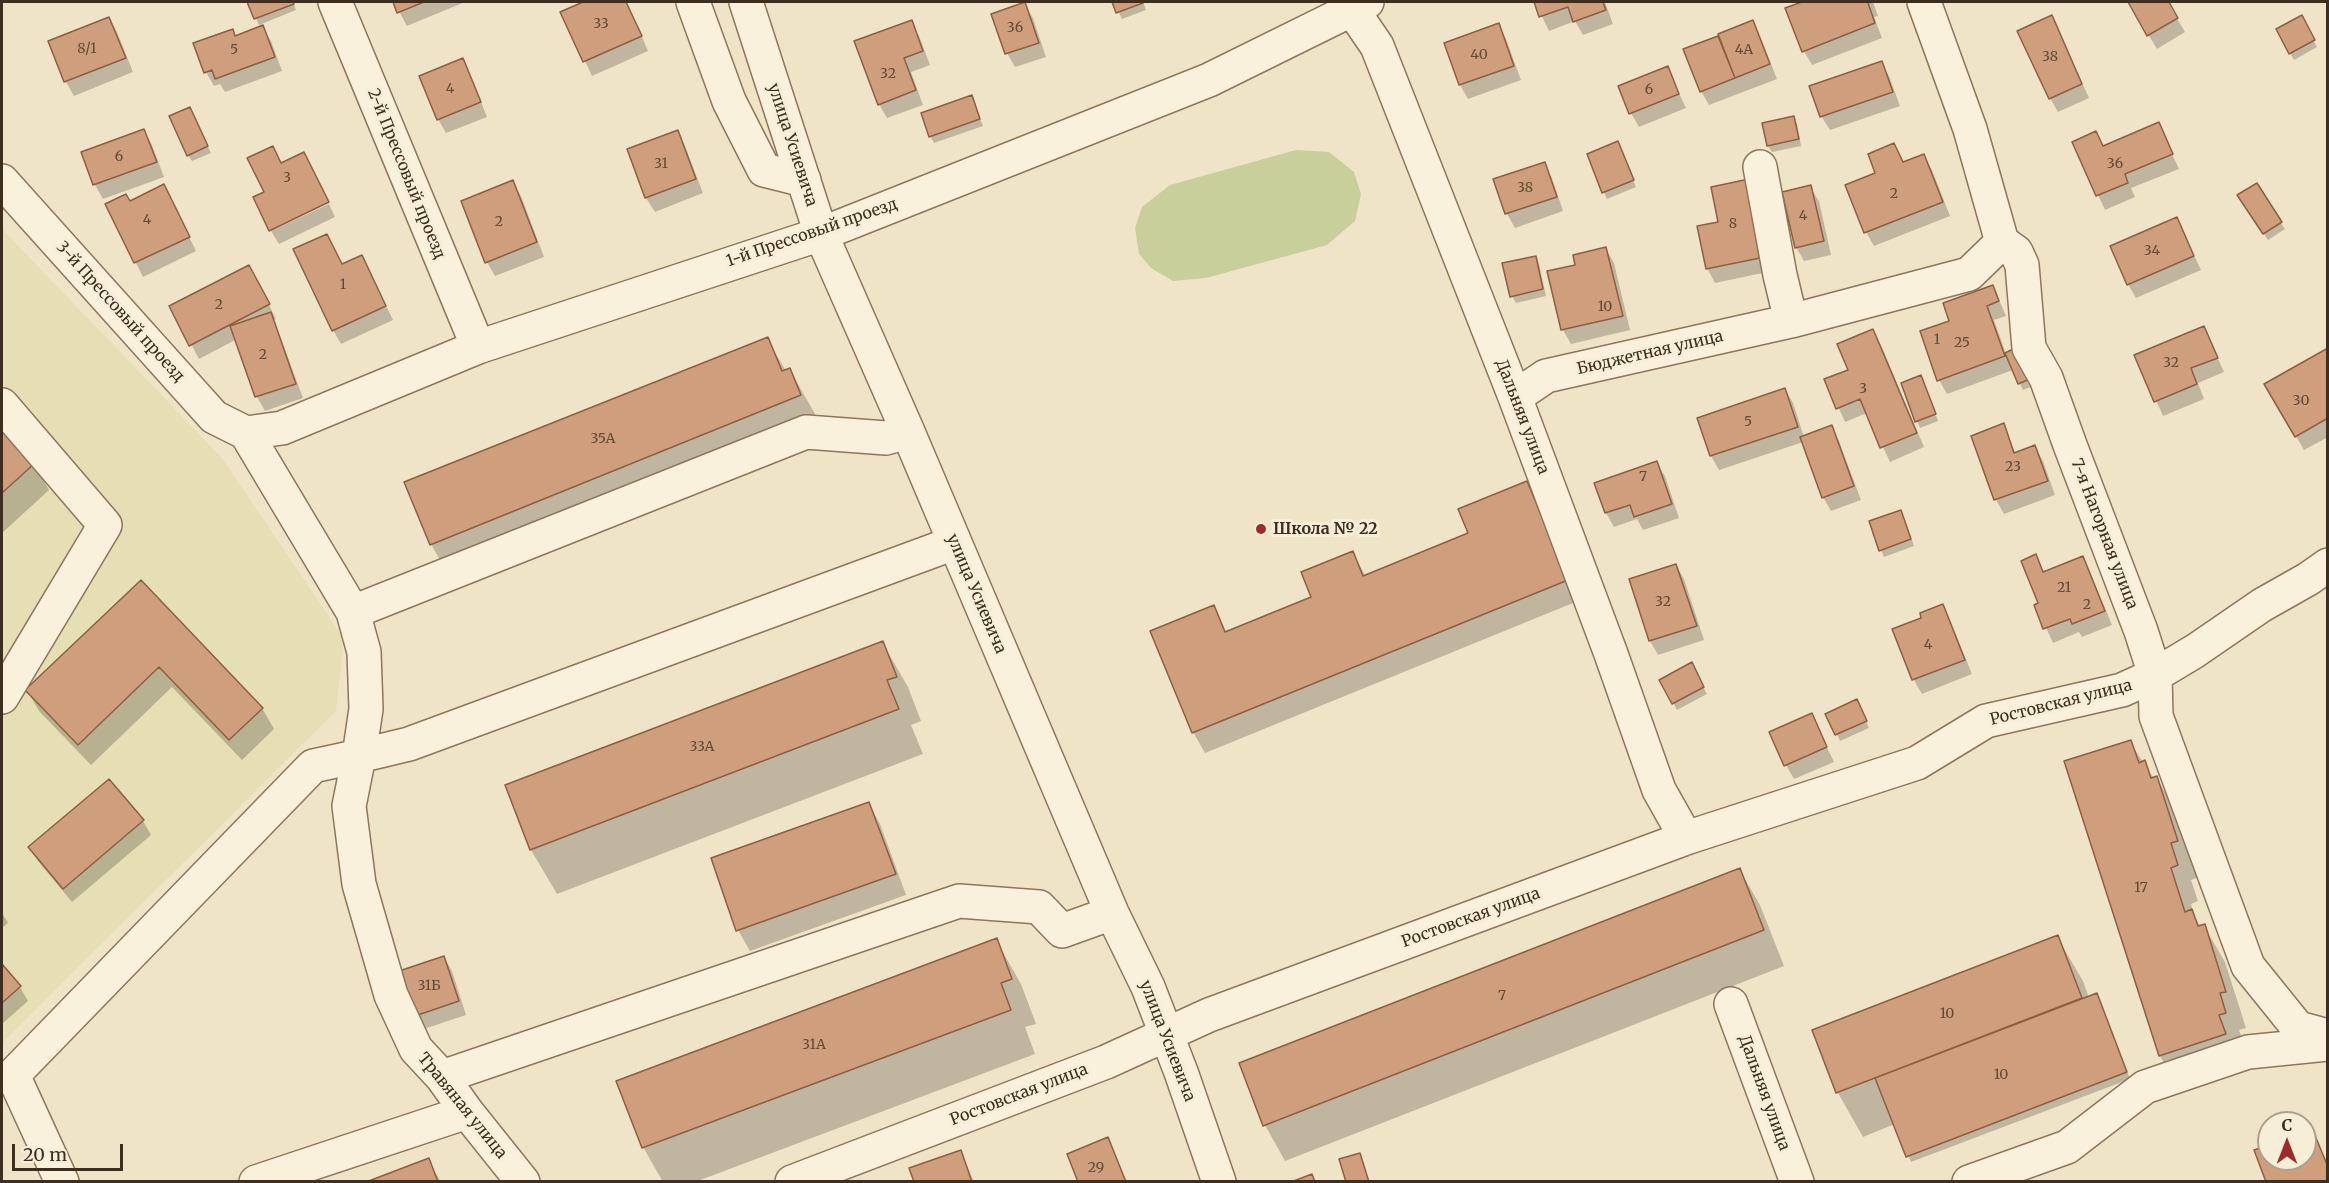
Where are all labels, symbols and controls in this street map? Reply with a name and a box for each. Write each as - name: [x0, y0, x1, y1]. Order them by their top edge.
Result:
- house number: 33: [593, 16, 609, 32]
- house number: 36: [1007, 20, 1023, 36]
- house number: 8/1: [77, 41, 97, 57]
- house number: 5: [230, 42, 238, 58]
- house number: 4А: [1735, 42, 1753, 58]
- house number: 40: [1470, 47, 1488, 63]
- house number: 38: [2042, 49, 2058, 65]
- house number: 32: [880, 66, 896, 82]
- house number: 4: [446, 81, 454, 97]
- street label: улица Усиевича: [763, 81, 821, 209]
- house number: 6: [1645, 82, 1653, 98]
- street label: 2-й Прессовый проезд: [363, 86, 449, 262]
- house number: 6: [115, 149, 123, 165]
- house number: 31: [654, 156, 668, 172]
- house number: 36: [2107, 156, 2123, 172]
- house number: 3: [283, 170, 291, 186]
- house number: 38: [1517, 180, 1533, 196]
- house number: 2: [1890, 186, 1898, 202]
- street label: 1-й Прессовый проезд: [724, 195, 900, 271]
- house number: 4: [1799, 208, 1807, 224]
- house number: 4: [143, 212, 151, 228]
- house number: 2: [495, 214, 503, 230]
- house number: 8: [1729, 216, 1737, 232]
- street label: 3-й Прессовый проезд: [52, 238, 188, 386]
- house number: 34: [2144, 243, 2160, 259]
- house number: 1: [340, 277, 346, 293]
- house number: 2: [215, 297, 223, 313]
- house number: 10: [1598, 299, 1612, 315]
- street label: Бюджетная улица: [1575, 327, 1725, 379]
- house number: 1: [1934, 332, 1940, 348]
- house number: 25: [1954, 335, 1970, 351]
- house number: 2: [259, 347, 267, 363]
- house number: 32: [2163, 355, 2179, 371]
- street label: Дальняя улица: [1491, 357, 1553, 477]
- house number: 3: [1859, 381, 1867, 397]
- house number: 30: [2293, 393, 2309, 409]
- house number: 5: [1744, 414, 1752, 430]
- house number: 35А: [591, 431, 615, 447]
- street label: 7-я Нагорная улица: [2066, 456, 2142, 612]
- house number: 23: [2005, 459, 2021, 475]
- house number: 7: [1639, 469, 1647, 485]
- place label: Школа № 22: [1273, 519, 1378, 539]
- marker: Школа № 22: [1254, 522, 1268, 536]
- street label: улица Усиевича: [942, 531, 1010, 657]
- house number: 21: [2057, 580, 2071, 596]
- house number: 32: [1655, 594, 1671, 610]
- house number: 2: [2083, 597, 2091, 613]
- house number: 4: [1924, 637, 1932, 653]
- street label: Ростовская улица: [1988, 676, 2134, 730]
- house number: 33А: [690, 739, 714, 755]
- house number: 17: [2134, 880, 2148, 896]
- street label: Ростовская улица: [1399, 884, 1543, 952]
- house number: 31Б: [417, 978, 441, 994]
- street label: улица Усиевича: [1135, 978, 1199, 1104]
- house number: 7: [1498, 988, 1506, 1004]
- house number: 10: [1940, 1006, 1954, 1022]
- street label: Дальняя улица: [1734, 1033, 1794, 1153]
- house number: 31А: [802, 1037, 826, 1053]
- street label: Травяная улица: [413, 1049, 511, 1163]
- street label: Ростовская улица: [948, 1060, 1090, 1130]
- house number: 10: [1994, 1067, 2008, 1083]
- north arrow: [2257, 1111, 2317, 1171]
- text: С: [2282, 1115, 2292, 1135]
- scale bar: [15, 1132, 126, 1170]
- text: 20 m: [23, 1143, 67, 1166]
- house number: 29: [1088, 1160, 1104, 1176]

